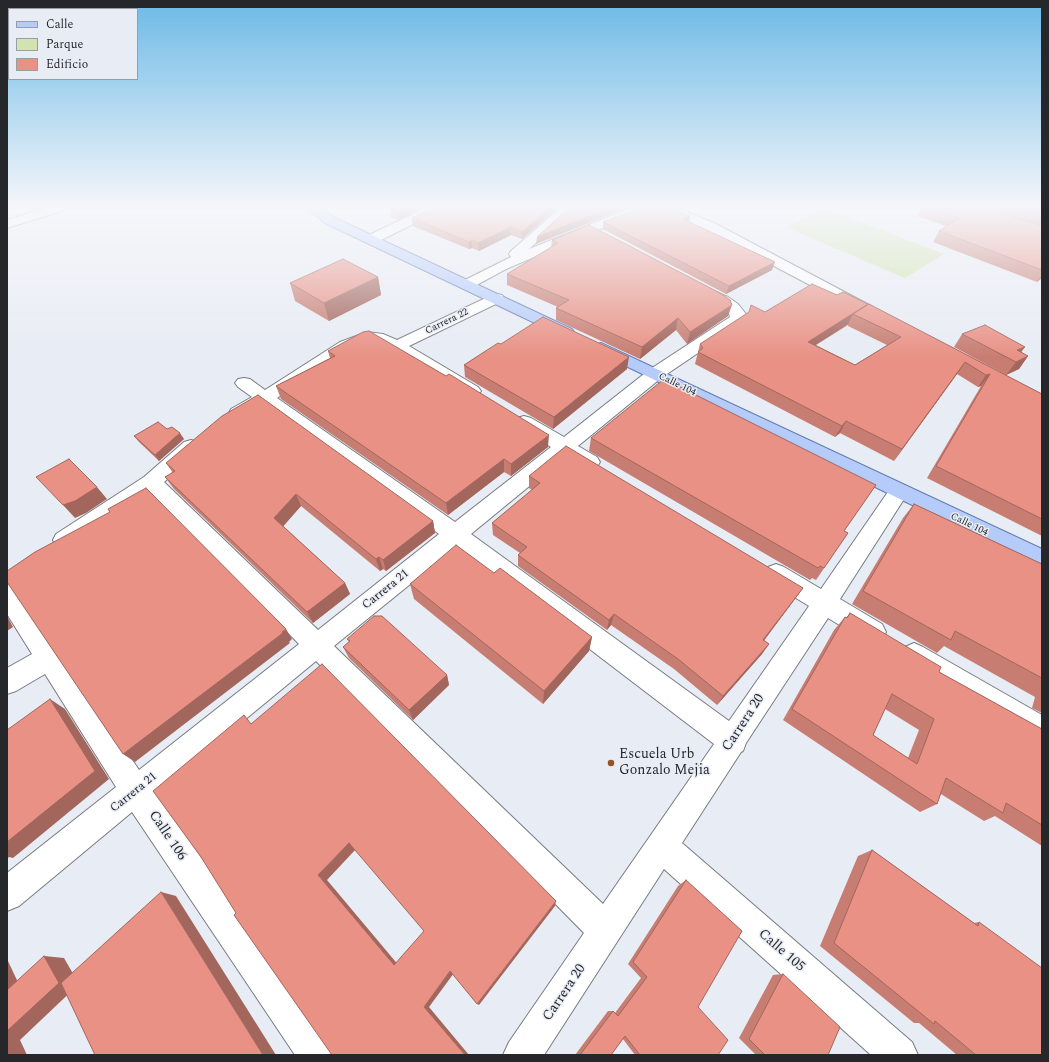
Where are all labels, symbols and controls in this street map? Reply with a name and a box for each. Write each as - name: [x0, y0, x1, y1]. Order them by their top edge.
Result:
- legend: [8, 8, 138, 80]
- text: Calle: [46, 15, 73, 34]
- text: Parque: [46, 35, 83, 54]
- text: Edificio: [46, 55, 88, 74]
- street label: Carrera 22: [424, 306, 470, 338]
- street label: Calle 104: [656, 371, 698, 399]
- street label: Calle 104: [948, 511, 990, 539]
- street label: Carrera 21: [360, 567, 412, 613]
- street label: Carrera 20: [719, 691, 769, 755]
- place label: Escuela Urb Gonzalo Mejia: [619, 747, 710, 780]
- marker: Escuela Urb Gonzalo Mejia: [606, 758, 616, 768]
- street label: Carrera 21: [108, 770, 160, 816]
- street label: Calle 106: [144, 808, 190, 864]
- street label: Calle 105: [754, 926, 808, 976]
- street label: Carrera 20: [540, 961, 590, 1025]

